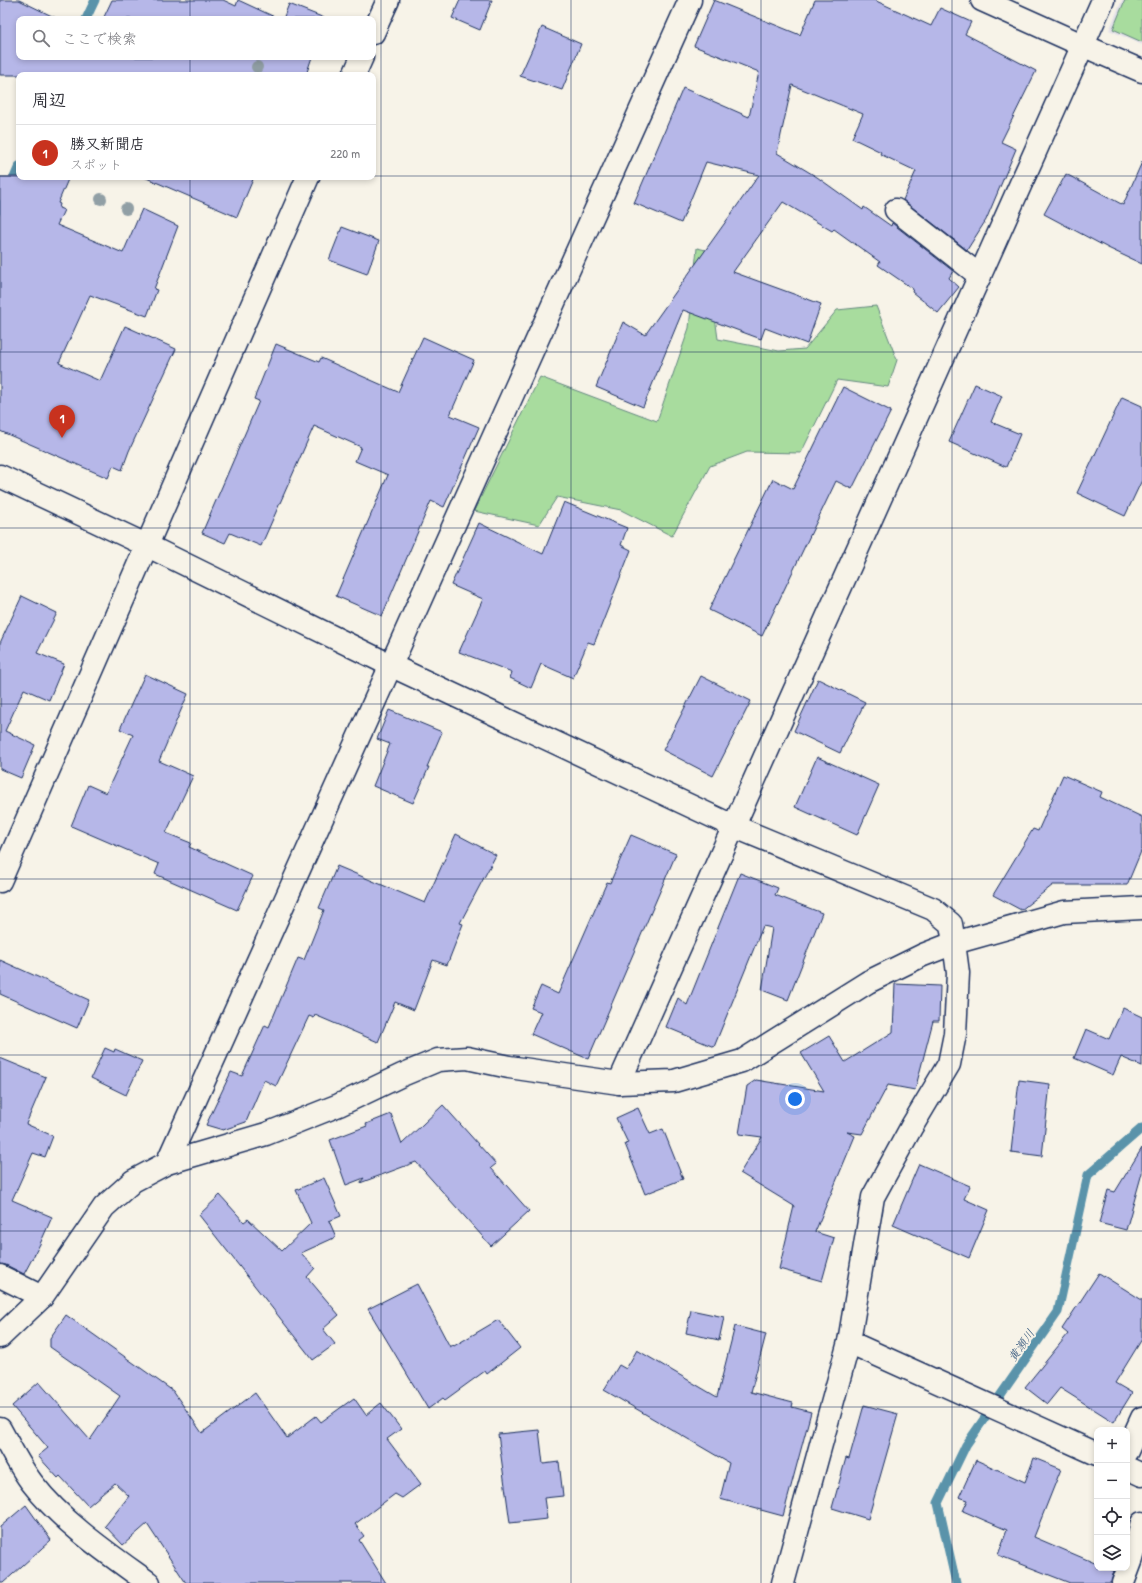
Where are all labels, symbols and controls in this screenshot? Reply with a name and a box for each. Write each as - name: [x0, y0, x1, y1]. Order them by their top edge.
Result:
- search box: [16, 16, 376, 60]
- icon: search: [30, 27, 52, 49]
- text: ここで検索: [62, 28, 137, 49]
- text: 周辺: [32, 88, 66, 111]
- text: 勝又新聞店: [70, 133, 145, 154]
- text: 1: [43, 144, 47, 162]
- text: 220 m: [330, 144, 360, 162]
- text: スポット: [70, 155, 122, 173]
- pin: 1: [49, 405, 75, 438]
- your location: [785, 1089, 805, 1109]
- water label: 黄瀬川: [1004, 1325, 1038, 1365]
- map controls: [1094, 1427, 1130, 1571]
- button: +: [1094, 1427, 1130, 1463]
- button: −: [1094, 1463, 1130, 1499]
- button: locate: [1094, 1499, 1130, 1535]
- button: layers: [1094, 1535, 1130, 1571]

